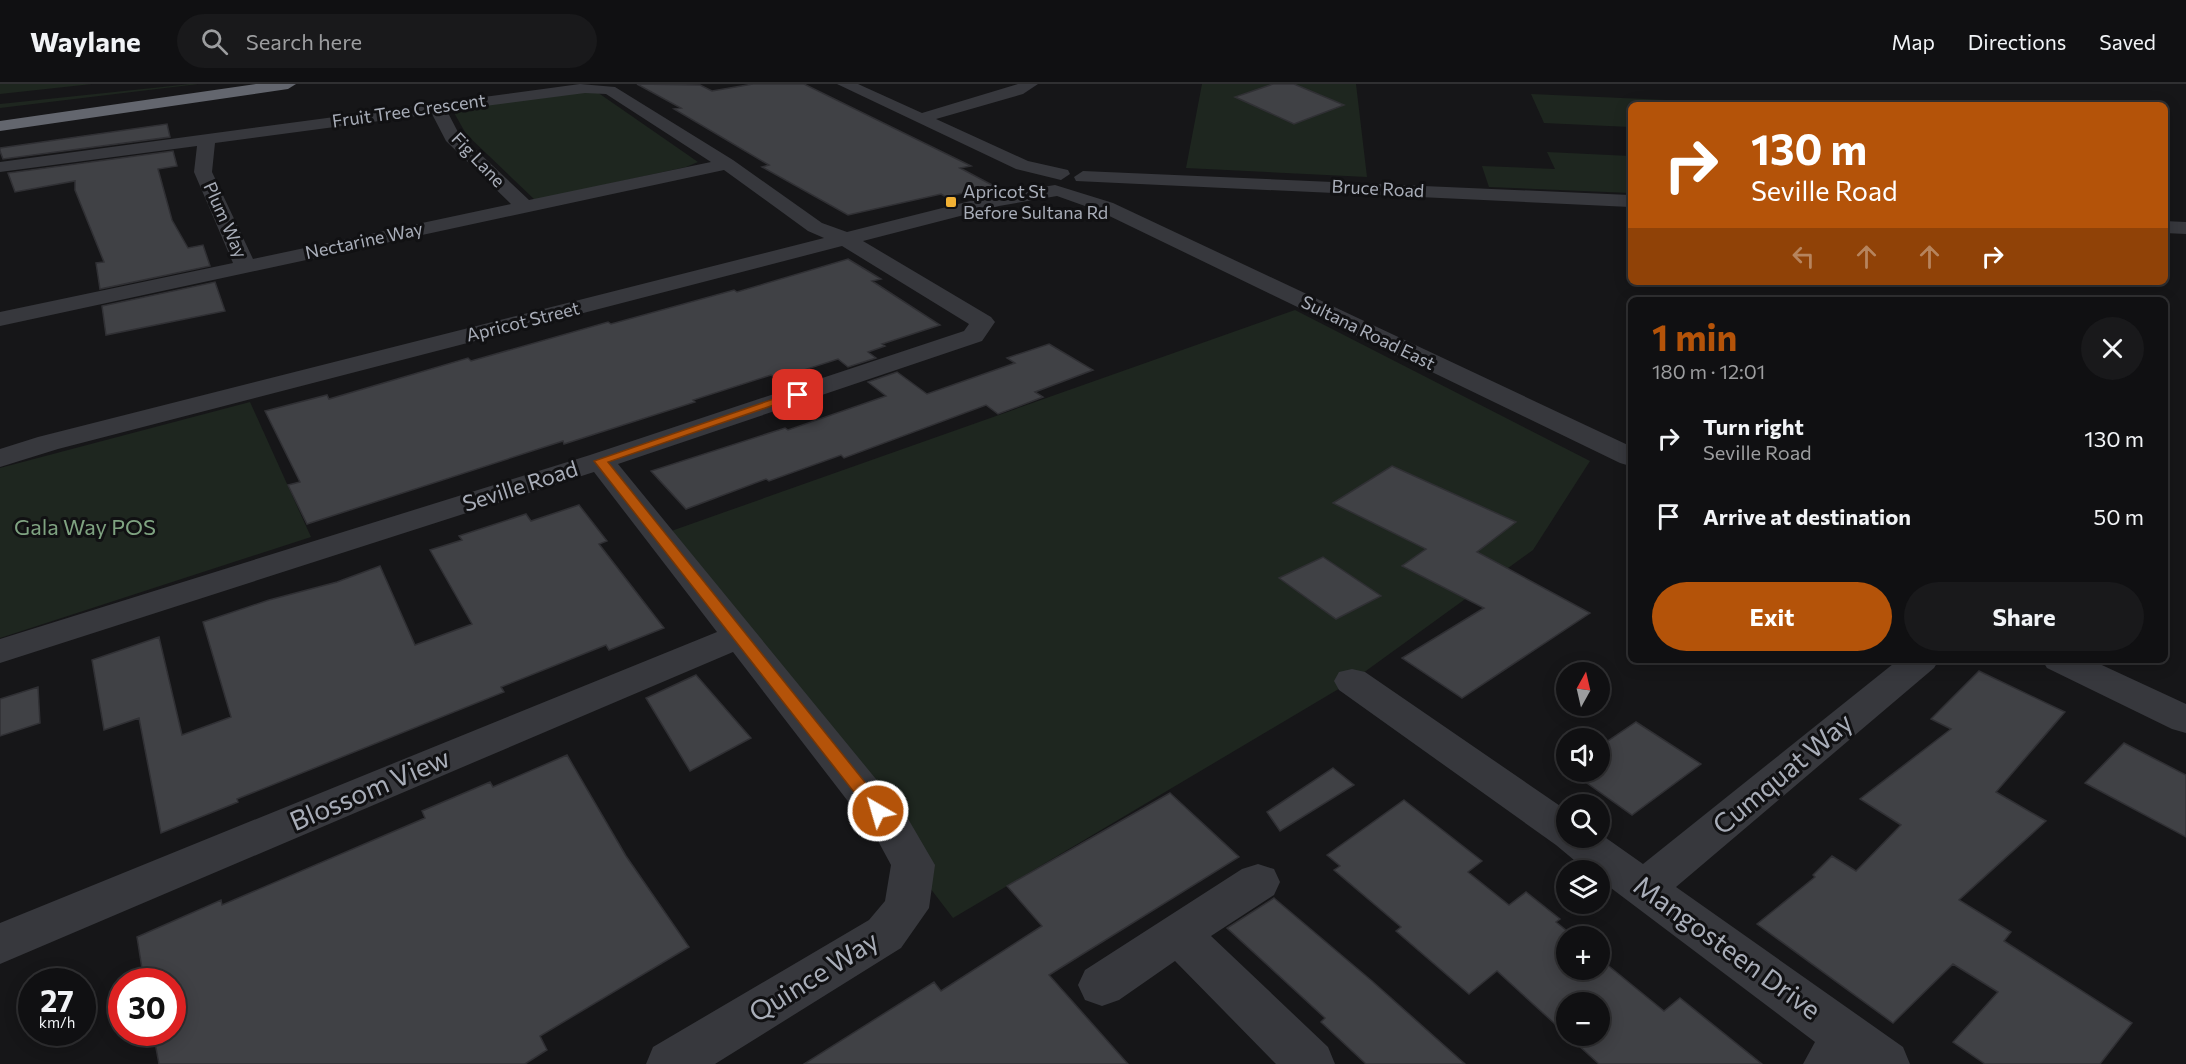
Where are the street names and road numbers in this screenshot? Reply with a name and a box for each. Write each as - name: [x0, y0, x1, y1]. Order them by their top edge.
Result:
- street label: Fruit Tree Crescent: [331, 88, 487, 132]
- street label: Fig Lane: [447, 127, 510, 191]
- street label: Bruce Road: [1331, 175, 1425, 201]
- street label: Plum Way: [199, 178, 252, 261]
- street label: Nectarine Way: [303, 217, 425, 263]
- street label: Sultana Road East: [1298, 290, 1439, 374]
- street label: Apricot Street: [464, 296, 582, 346]
- street label: Seville Road: [459, 454, 581, 517]
- street label: Cumquat Way: [1705, 705, 1859, 841]
- street label: Blossom View: [284, 740, 454, 837]
- street label: Mangosteen Drive: [1628, 868, 1828, 1026]
- street label: Quince Way: [742, 923, 884, 1028]

